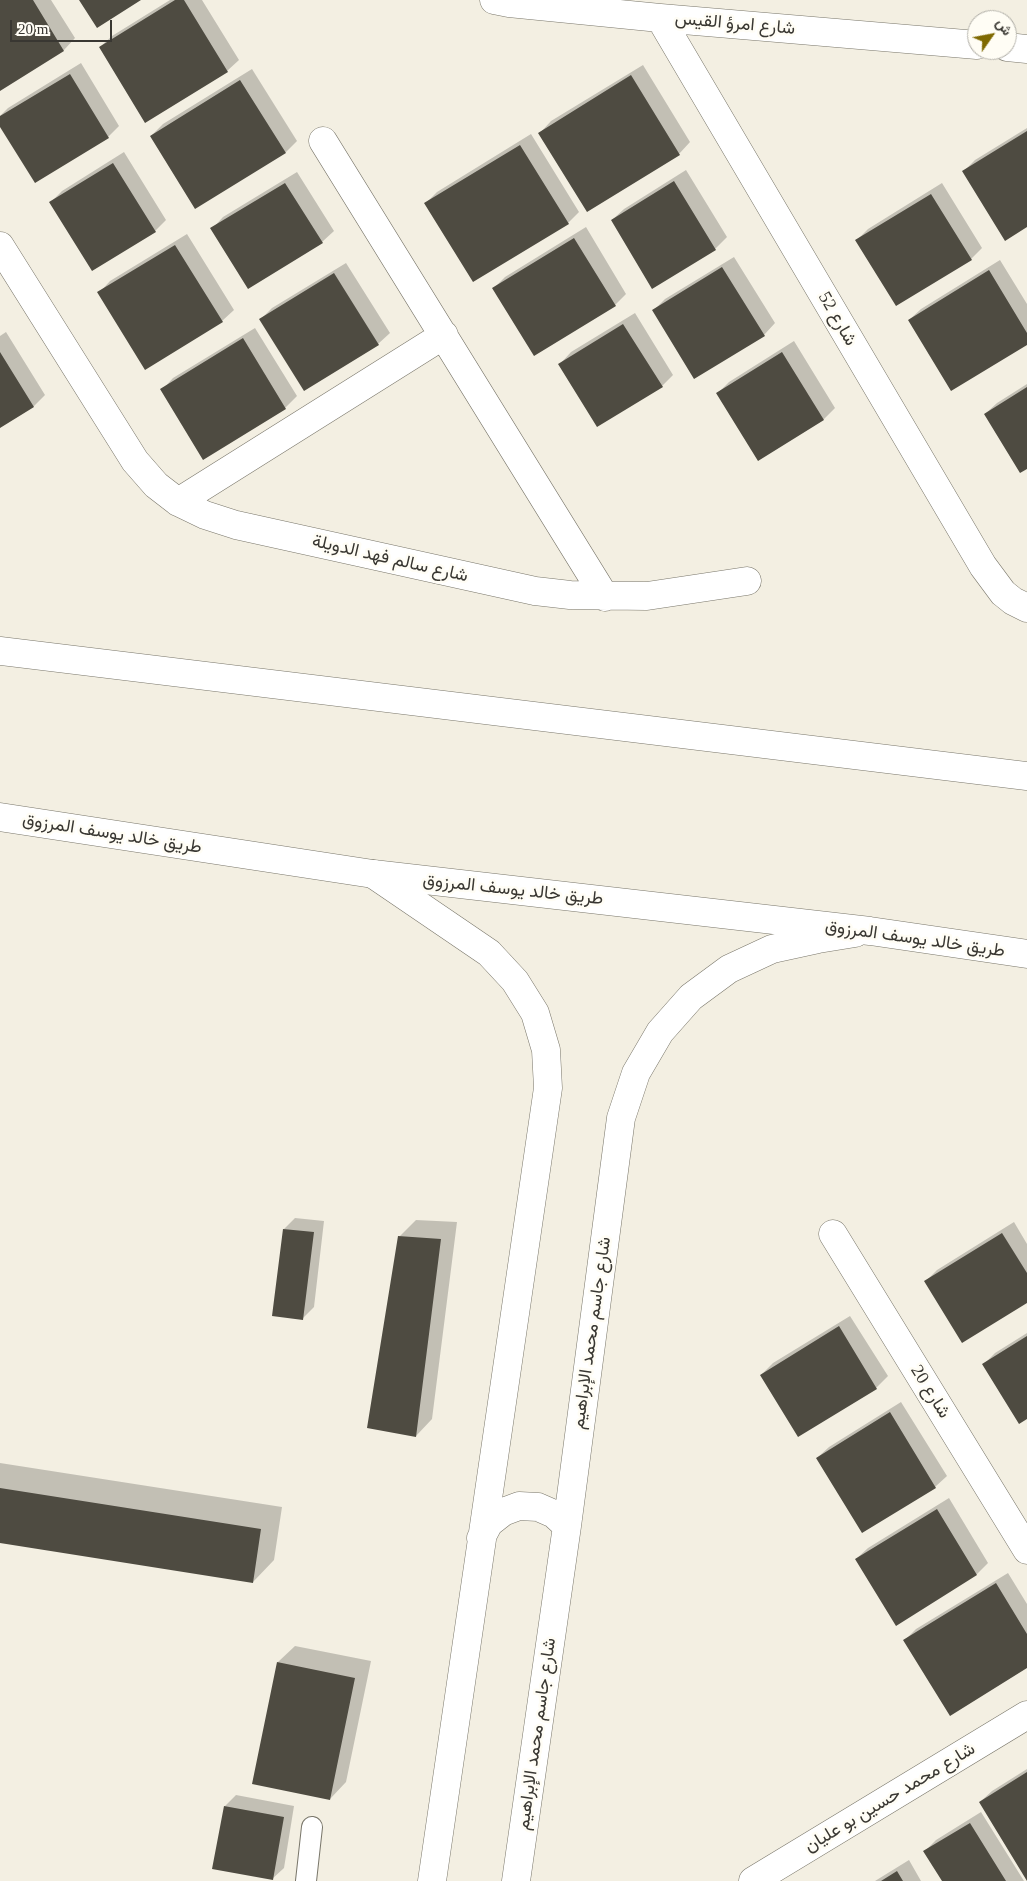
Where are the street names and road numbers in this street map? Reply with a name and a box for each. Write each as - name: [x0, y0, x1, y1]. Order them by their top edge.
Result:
- street label: شارع امرؤ القيس: [674, 8, 796, 40]
- street label: شارع 52: [813, 288, 861, 350]
- street label: شارع سالم فهد الدويلة: [310, 531, 470, 587]
- street label: طريق خالد يوسف المرزوق: [21, 809, 203, 859]
- street label: طريق خالد يوسف المرزوق: [422, 870, 604, 910]
- street label: طريق خالد يوسف المرزوق: [824, 916, 1006, 962]
- street label: شارع جاسم محمد الإبراهيم: [568, 1235, 616, 1431]
- street label: شارع 20: [905, 1361, 955, 1423]
- street label: شارع جاسم محمد الإبراهيم: [513, 1636, 561, 1832]
- street label: شارع محمد حسين بو عليان: [801, 1738, 979, 1858]

